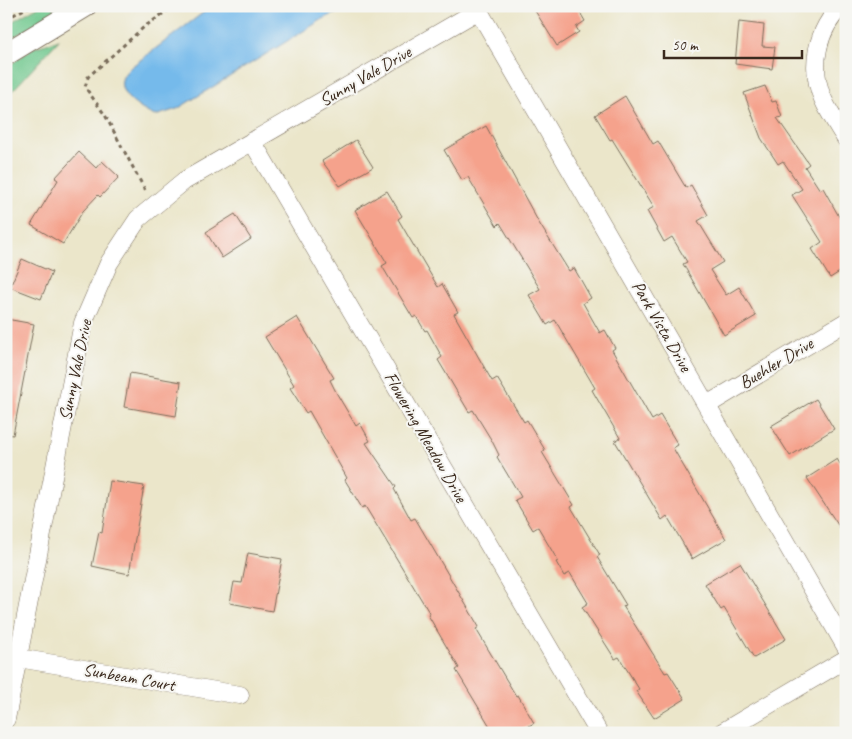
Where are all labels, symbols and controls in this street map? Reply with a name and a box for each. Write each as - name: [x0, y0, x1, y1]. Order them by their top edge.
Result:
- scale bar: [664, 28, 802, 60]
- text: 50 m: [672, 36, 699, 55]
- street label: Sunny Vale Drive: [315, 40, 416, 111]
- street label: Park Vista Drive: [627, 277, 697, 376]
- street label: Sunny Vale Drive: [54, 317, 97, 422]
- street label: Buehler Drive: [735, 332, 818, 394]
- street label: Flowering Meadow Drive: [380, 368, 473, 507]
- street label: Sunbeam Court: [81, 658, 179, 696]

